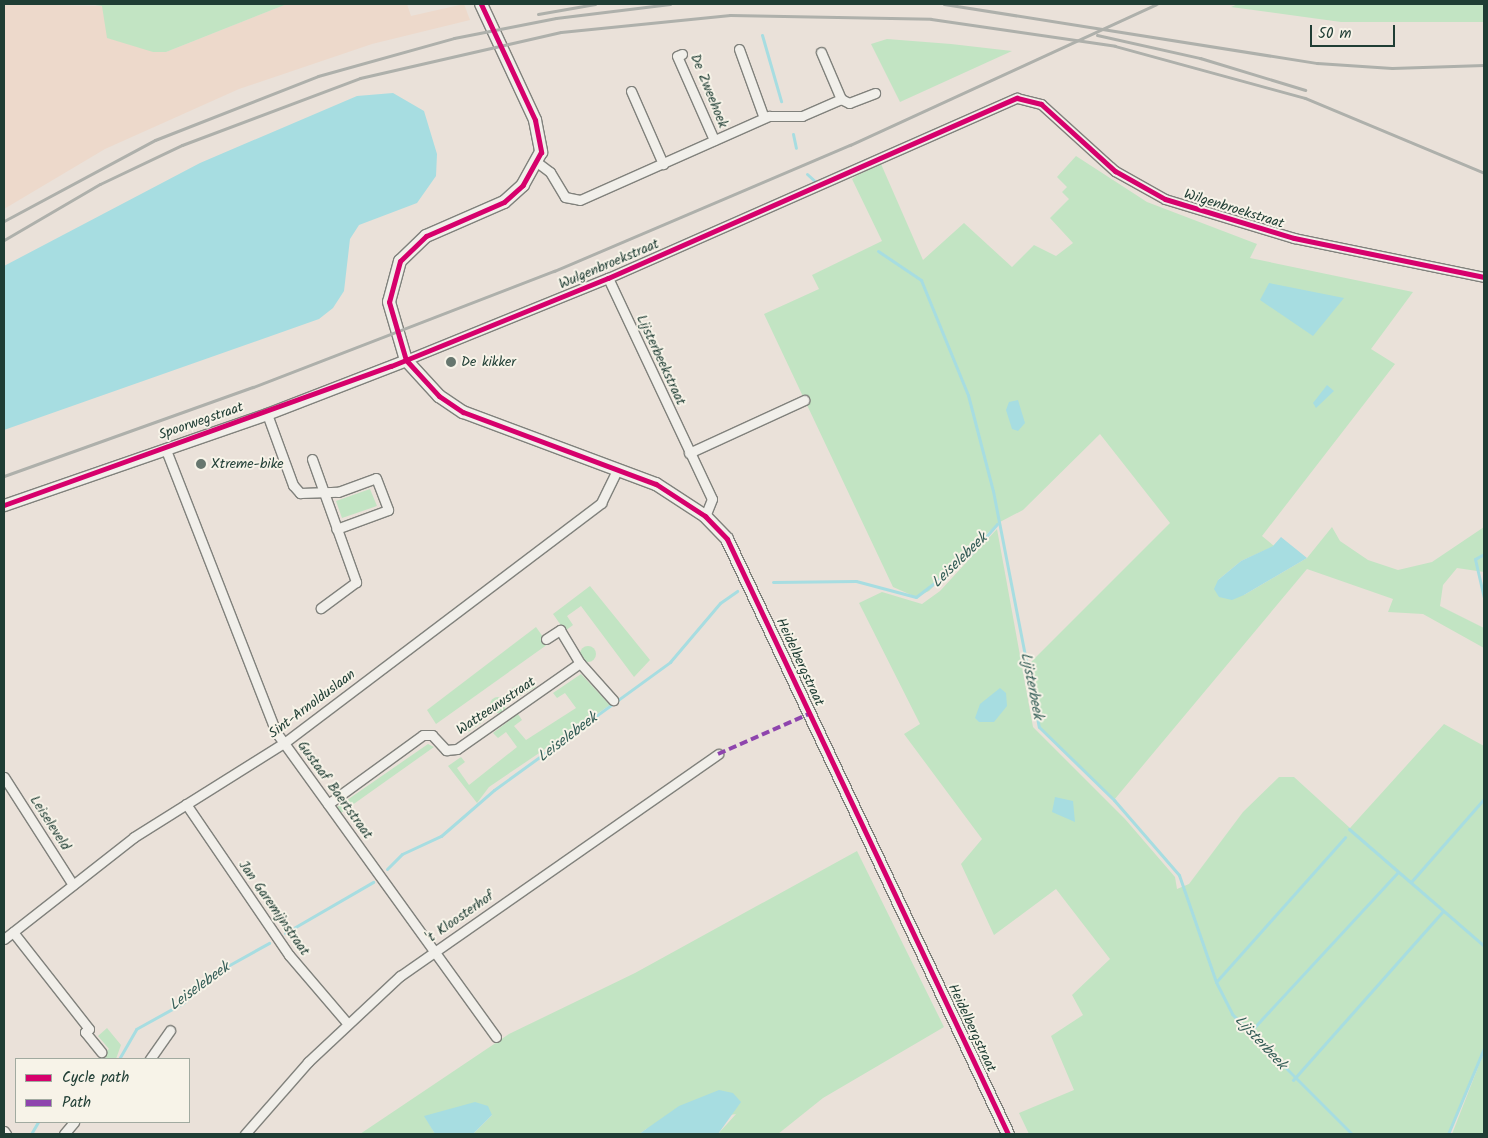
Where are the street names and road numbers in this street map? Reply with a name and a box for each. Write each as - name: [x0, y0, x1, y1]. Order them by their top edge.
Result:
- street label: De Zweehoek: [687, 52, 731, 130]
- street label: Wilgenbroekstraat: [1182, 186, 1286, 232]
- street label: Wulgenbroekstraat: [556, 235, 662, 293]
- street label: Lijsterbeekstraat: [633, 312, 689, 408]
- street label: Spoorwegstraat: [156, 399, 246, 443]
- street label: Heidelbergstraat: [772, 615, 828, 709]
- street label: Sint-Arnolduslaan: [265, 666, 359, 742]
- street label: Watteeuwstraat: [453, 673, 539, 739]
- street label: Gustaaf Baertstraat: [294, 738, 376, 842]
- street label: Leiseleveld: [26, 792, 74, 854]
- street label: Jan Garemijnstraat: [235, 857, 313, 959]
- street label: 't Kloosterhof: [423, 887, 497, 947]
- street label: Heidelbergstraat: [944, 981, 1000, 1075]

